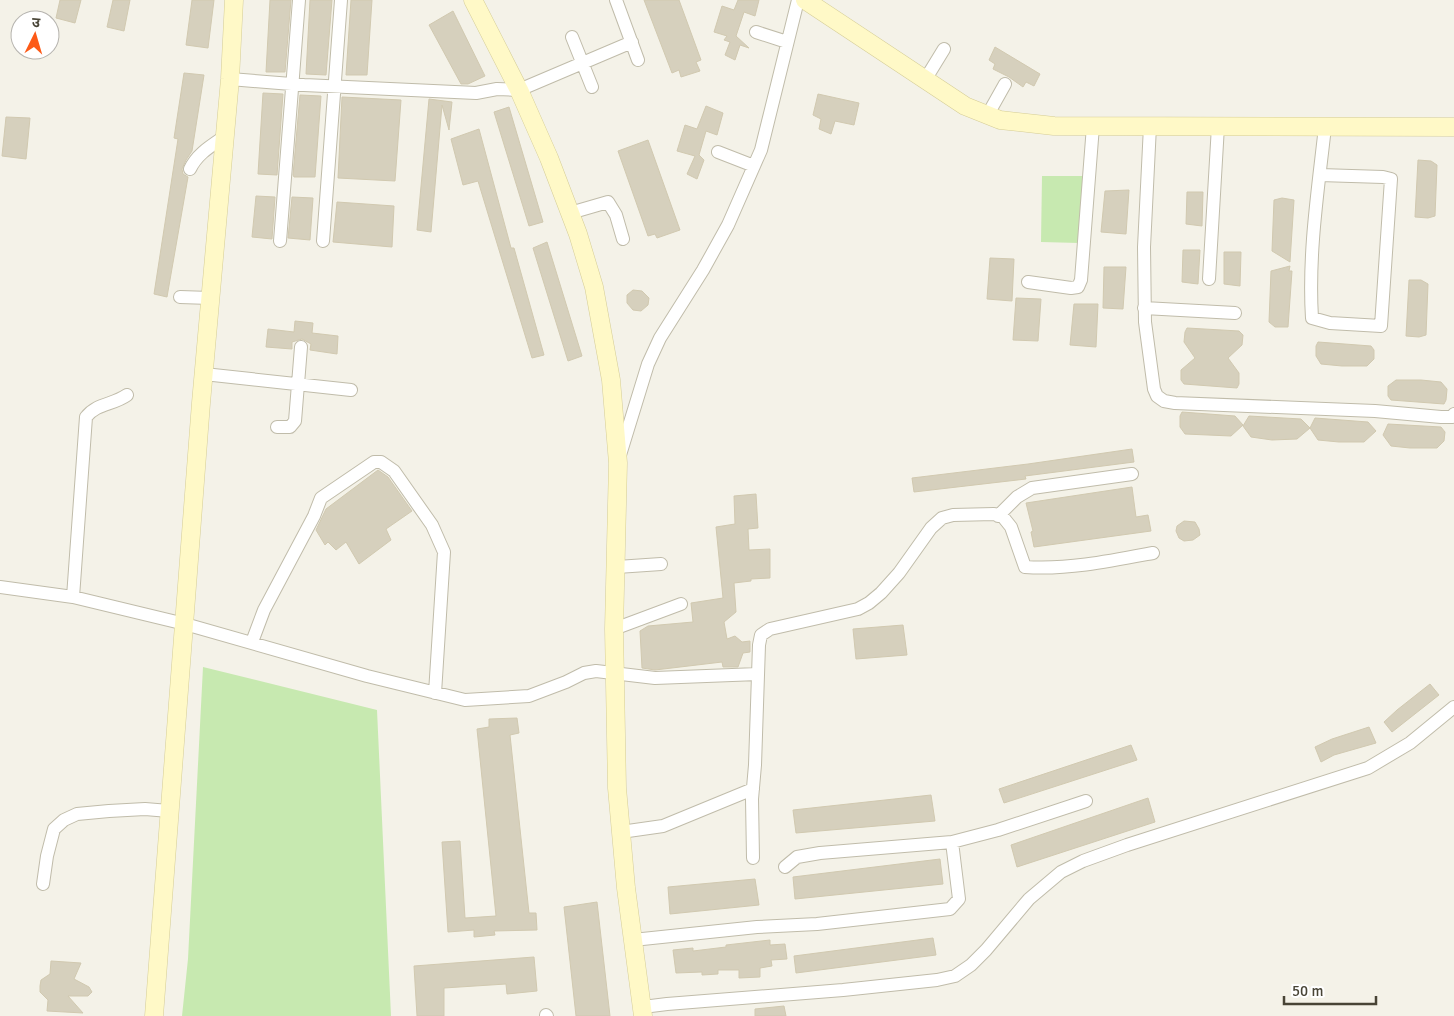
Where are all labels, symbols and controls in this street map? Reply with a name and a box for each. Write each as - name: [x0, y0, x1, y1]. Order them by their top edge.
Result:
- north arrow: [10, 10, 60, 60]
- text: उ: [31, 14, 42, 31]
- scale bar: [1284, 974, 1376, 1006]
- text: 50 m: [1292, 982, 1323, 1000]

